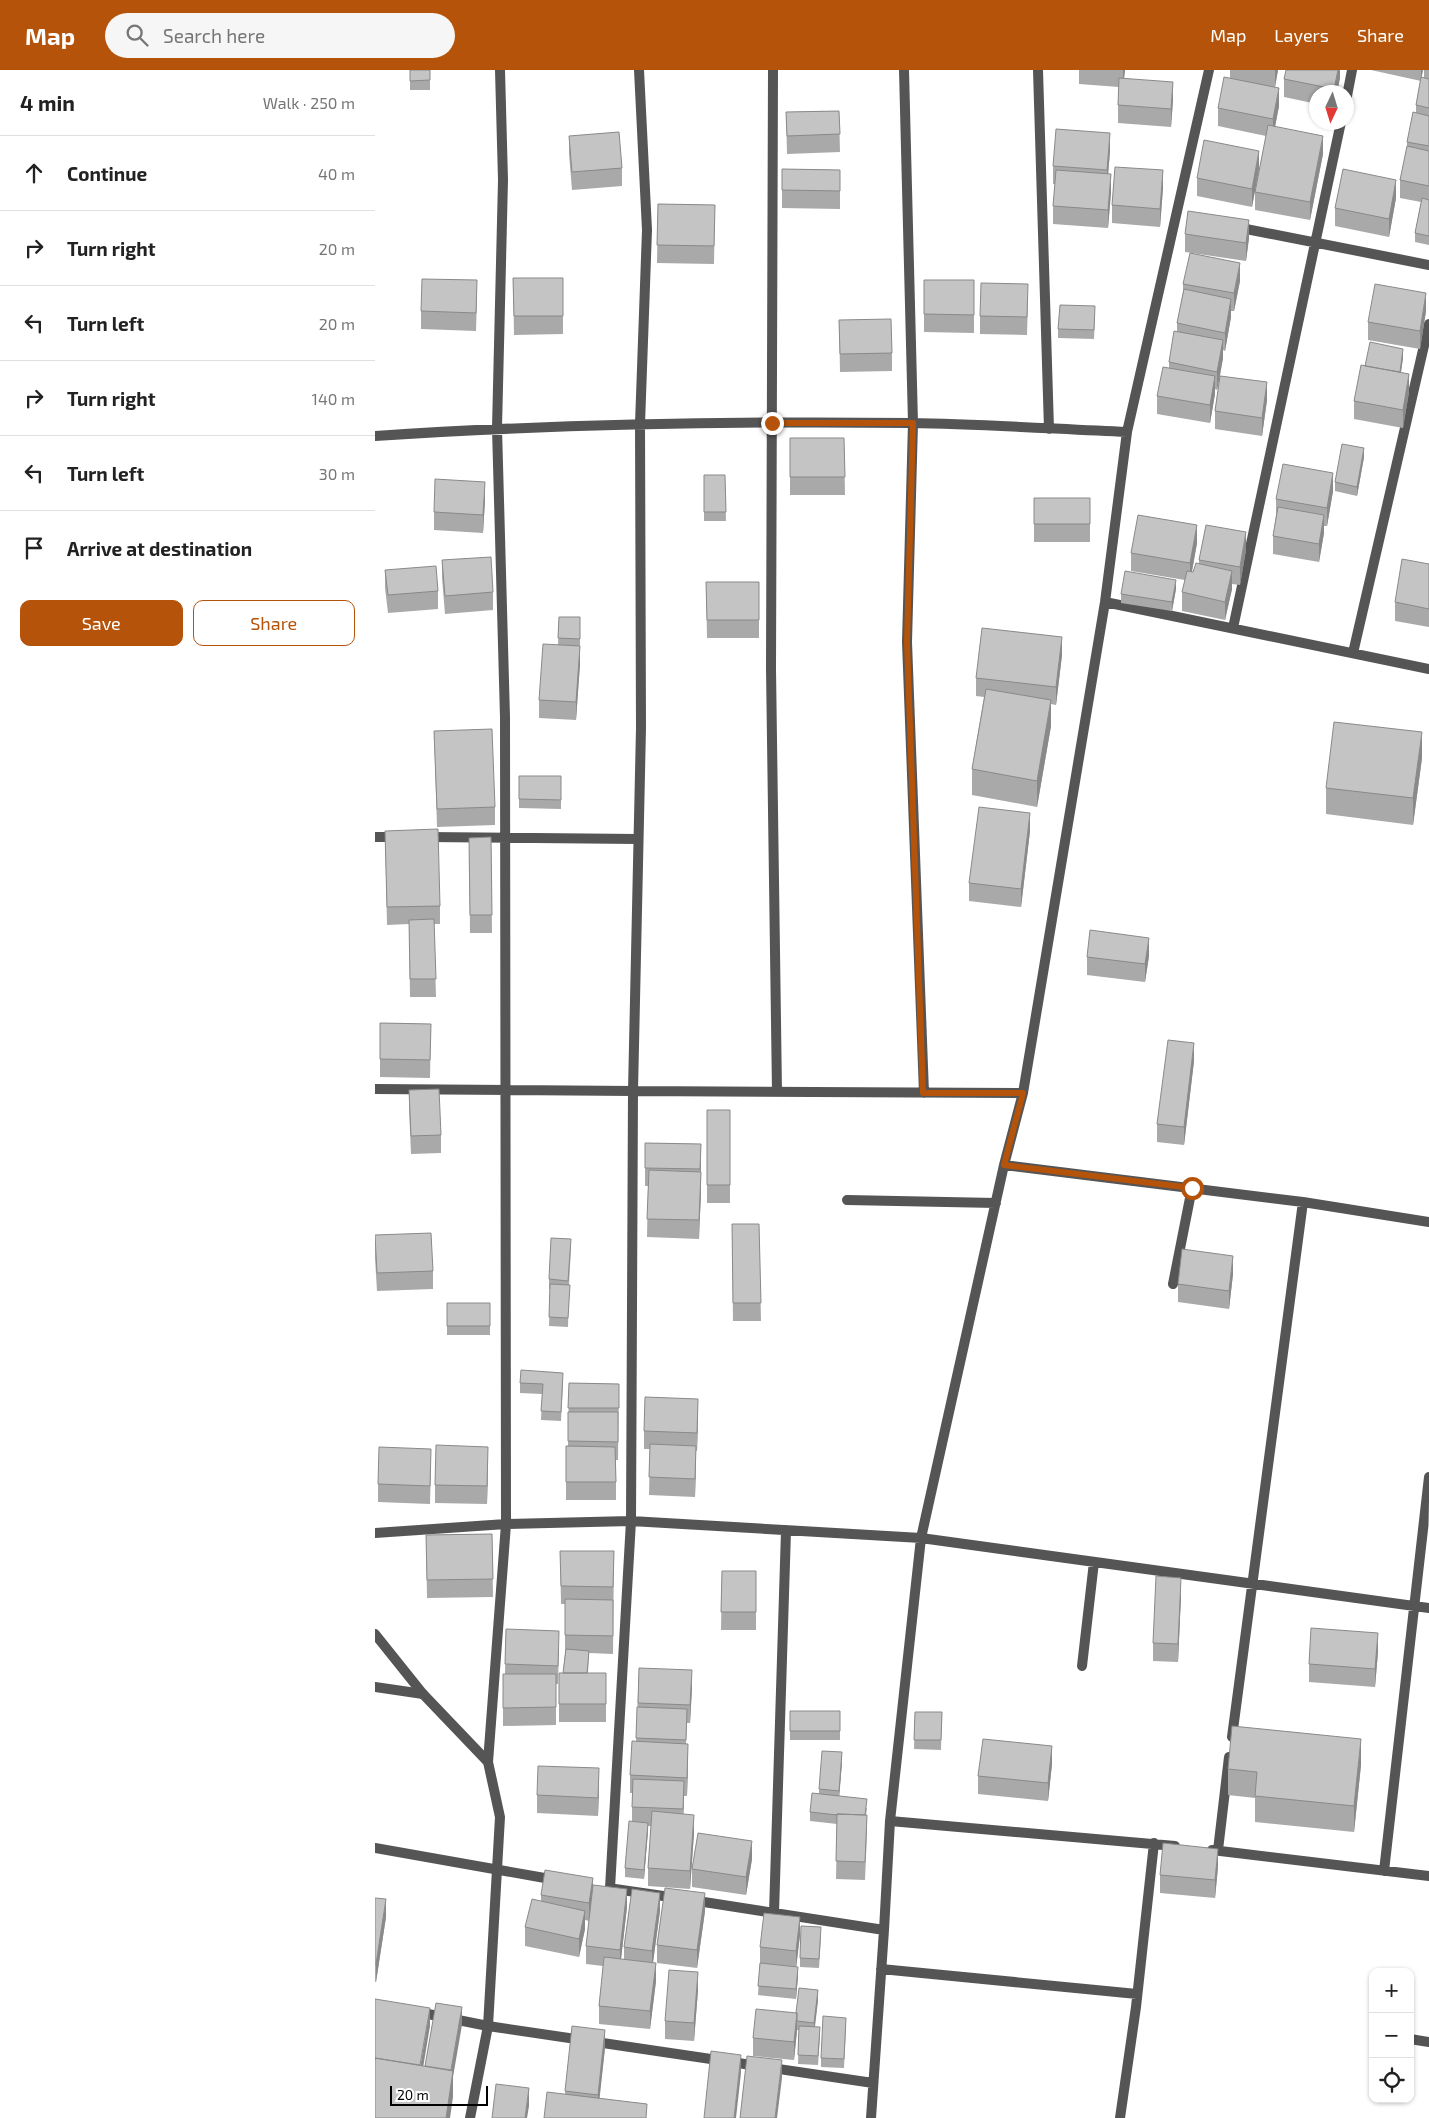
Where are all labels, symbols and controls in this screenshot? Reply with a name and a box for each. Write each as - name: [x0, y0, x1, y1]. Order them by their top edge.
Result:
- search box: [105, 13, 455, 58]
- text: Map: [25, 21, 75, 50]
- icon: search: [123, 21, 151, 49]
- text: Search here: [163, 24, 265, 47]
- text: Map: [1210, 24, 1246, 46]
- text: Layers: [1274, 24, 1329, 46]
- text: Share: [1357, 24, 1404, 46]
- north arrow: [1309, 85, 1354, 130]
- text: 4 min: [20, 90, 75, 115]
- text: Walk · 250 m: [263, 93, 355, 112]
- icon: ahead: [20, 159, 48, 187]
- text: Continue: [67, 162, 147, 185]
- text: 40 m: [318, 164, 355, 183]
- icon: right: [20, 234, 48, 262]
- text: Turn right: [67, 237, 155, 260]
- text: 20 m: [319, 239, 355, 258]
- icon: left: [20, 309, 48, 337]
- text: Turn left: [67, 312, 144, 335]
- text: 20 m: [319, 314, 355, 333]
- icon: right: [20, 384, 48, 412]
- text: Turn right: [67, 387, 155, 410]
- text: 140 m: [312, 389, 355, 408]
- route end: [761, 412, 784, 435]
- icon: left: [20, 459, 48, 487]
- text: Turn left: [67, 462, 144, 485]
- text: 30 m: [319, 464, 355, 483]
- icon: arrive: [20, 534, 48, 562]
- text: Arrive at destination: [67, 537, 252, 560]
- button: Save: [20, 600, 183, 646]
- button: Share: [193, 600, 355, 646]
- route start: [1181, 1177, 1204, 1200]
- map controls: [1369, 1968, 1414, 2103]
- button: +: [1369, 1968, 1414, 2013]
- button: −: [1369, 2013, 1414, 2058]
- button: locate: [1369, 2058, 1414, 2103]
- scale bar: [390, 2083, 487, 2106]
- text: 20 m: [397, 2086, 429, 2103]

